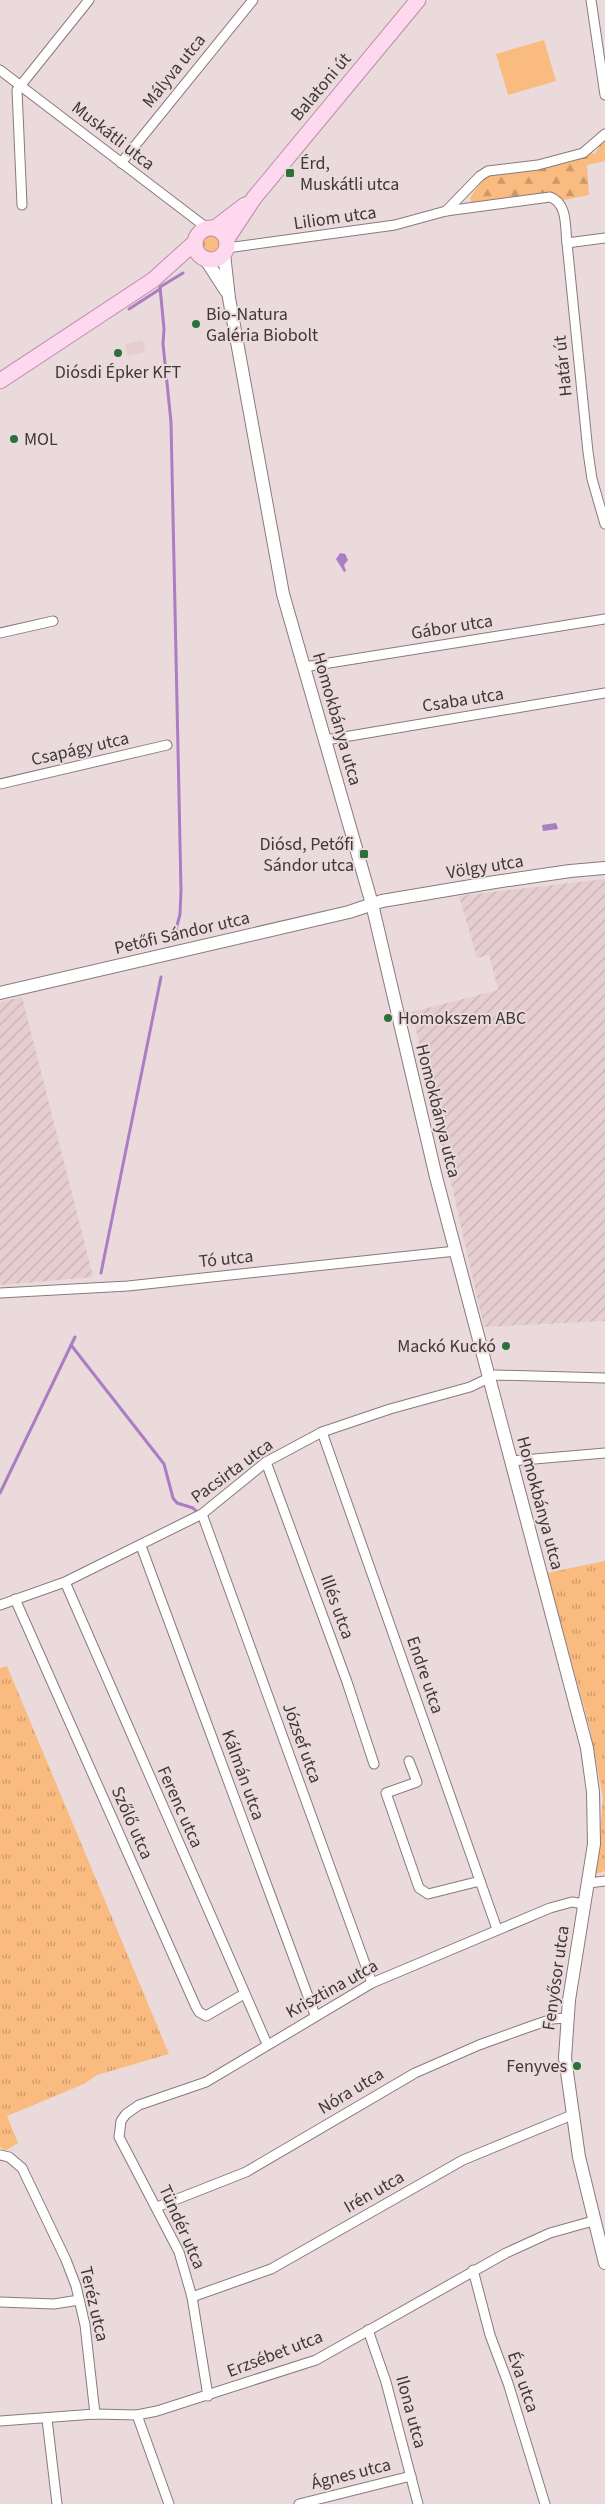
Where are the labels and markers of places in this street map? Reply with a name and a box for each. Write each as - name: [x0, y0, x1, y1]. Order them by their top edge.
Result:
- place label: Érd, Muskátli utca: [300, 151, 399, 197]
- marker: Érd, Muskátli utca: [284, 167, 296, 179]
- place label: Bio-Natura Galéria Biobolt: [206, 302, 318, 348]
- marker: Bio-Natura Galéria Biobolt: [190, 318, 202, 330]
- marker: Diósdi Épker KFT: [112, 347, 124, 359]
- place label: Diósdi Épker KFT: [55, 360, 182, 385]
- place label: MOL: [24, 427, 58, 452]
- marker: MOL: [8, 433, 20, 445]
- place label: Diósd, Petőfi Sándor utca: [259, 832, 354, 878]
- marker: Diósd, Petőfi Sándor utca: [358, 848, 370, 860]
- place label: Homokszem ABC: [398, 1006, 526, 1031]
- marker: Homokszem ABC: [382, 1012, 394, 1024]
- place label: Mackó Kuckó: [397, 1334, 496, 1359]
- marker: Mackó Kuckó: [500, 1340, 512, 1352]
- place label: Fenyves: [506, 2054, 567, 2079]
- marker: Fenyves: [571, 2060, 583, 2072]

